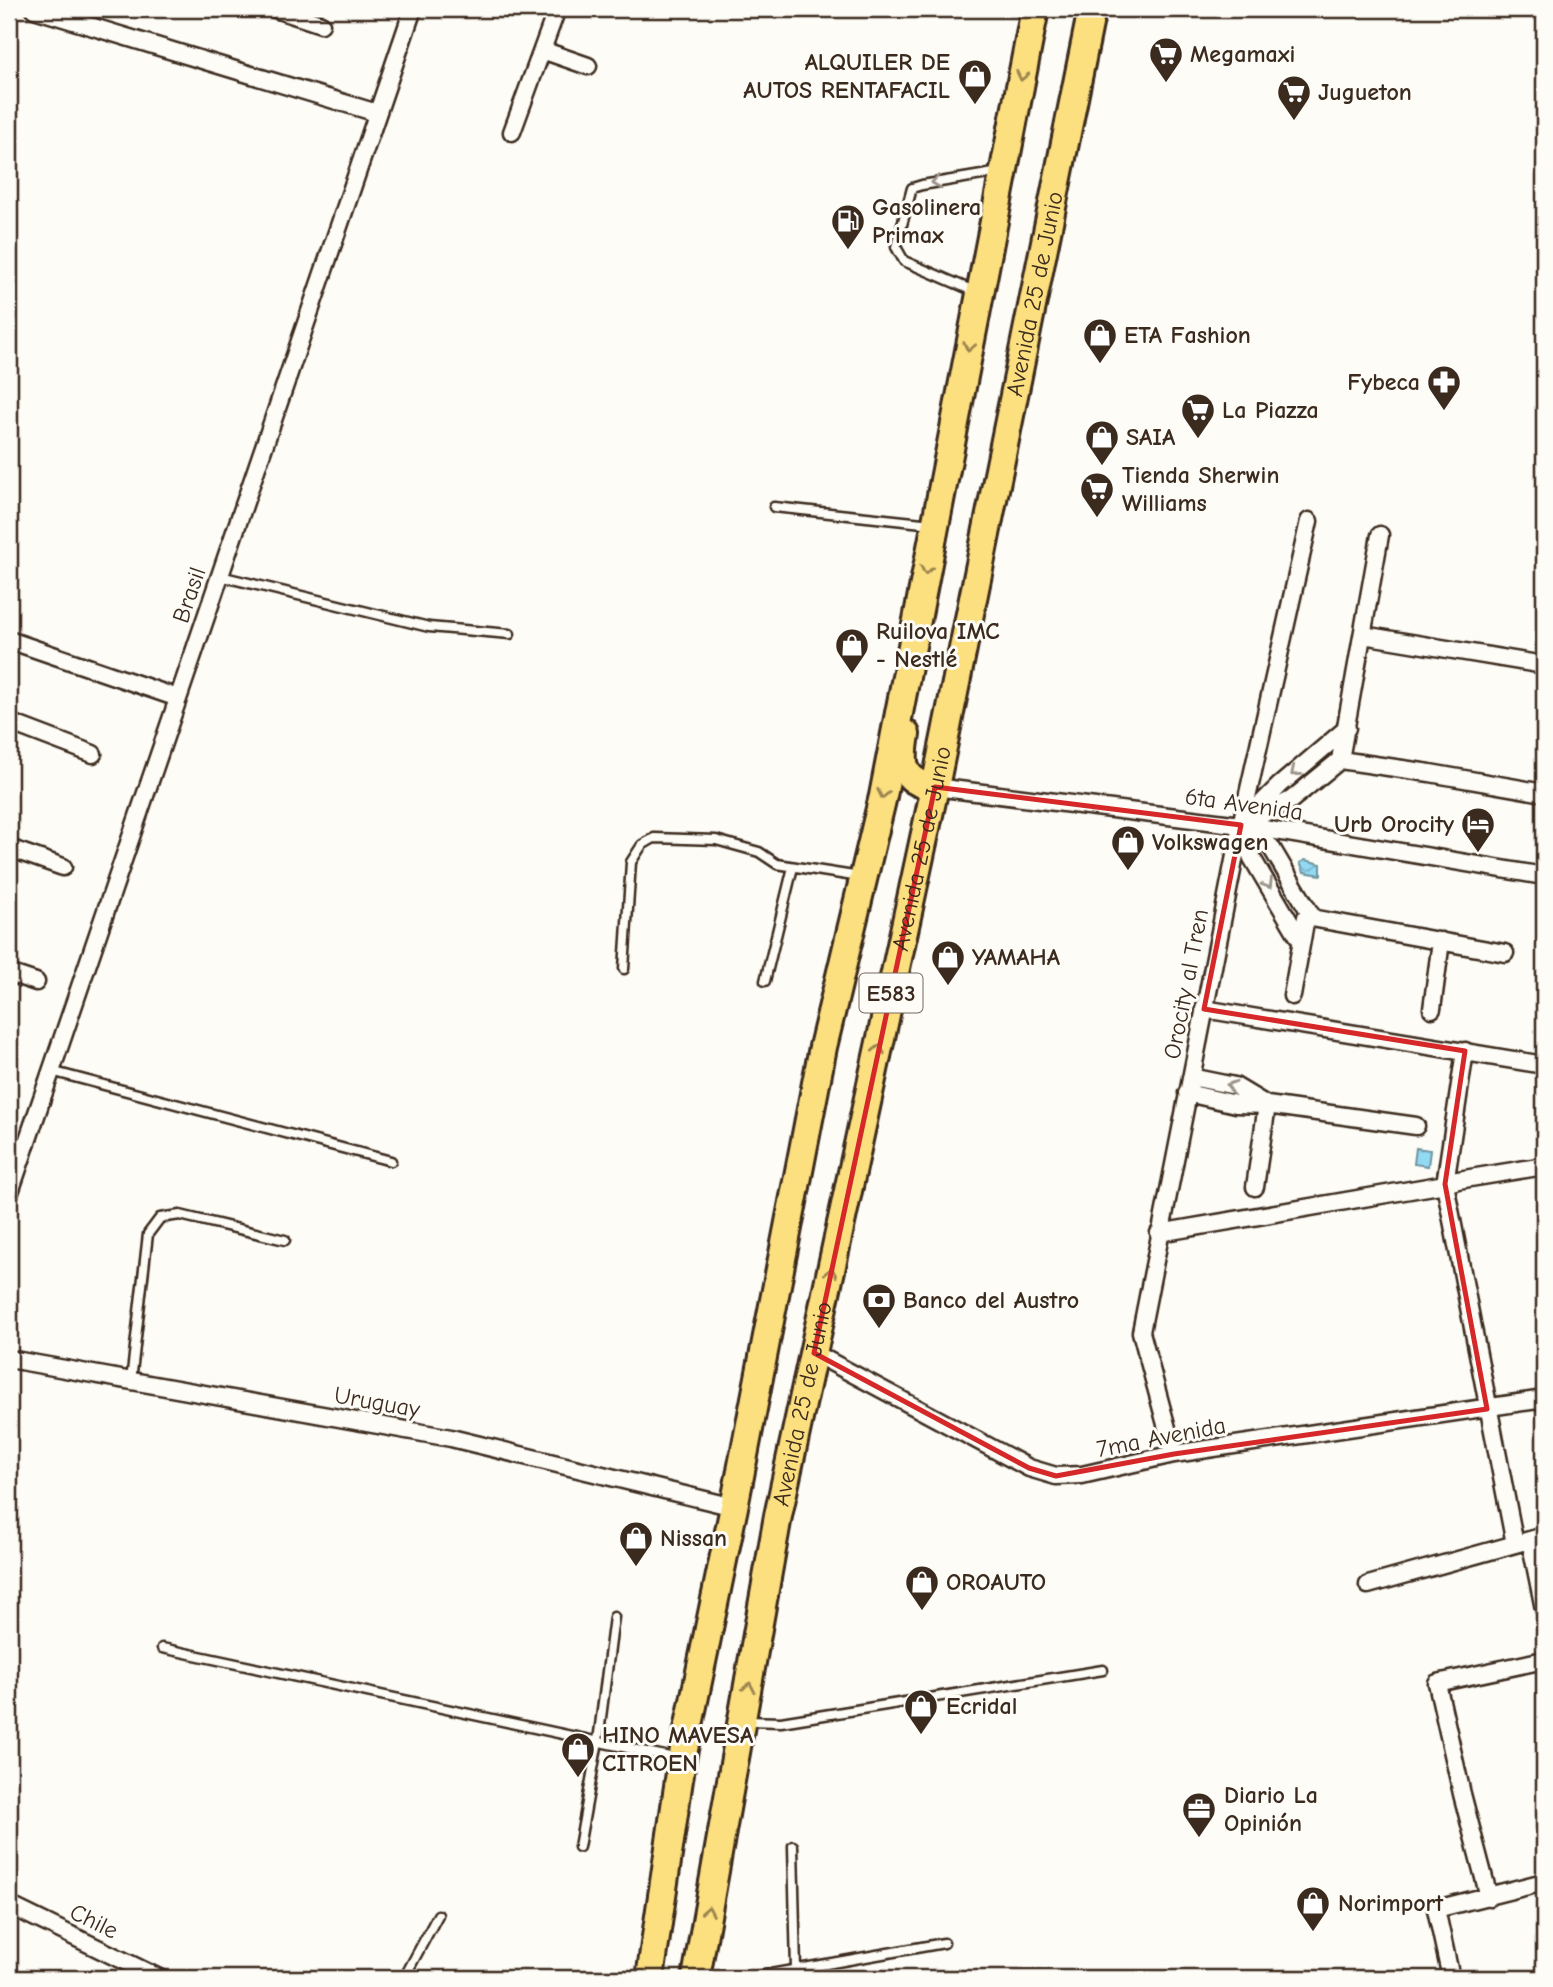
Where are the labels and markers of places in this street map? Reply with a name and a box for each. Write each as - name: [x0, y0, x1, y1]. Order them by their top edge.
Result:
- supermarket icon: Megamaxi: [1147, 35, 1185, 84]
- place label: Megamaxi: [1190, 40, 1295, 68]
- place label: ALQUILER DE AUTOS RENTAFACIL: [743, 48, 950, 104]
- shop icon: ALQUILER DE AUTOS RENTAFACIL: [956, 57, 994, 106]
- supermarket icon: Jugueton: [1275, 73, 1313, 122]
- place label: Jugueton: [1318, 78, 1412, 106]
- place label: Gasolinera Primax: [872, 193, 981, 249]
- fuel station icon: Gasolinera Primax: [829, 202, 867, 251]
- shop icon: ETA Fashion: [1081, 316, 1119, 365]
- place label: ETA Fashion: [1124, 321, 1251, 349]
- pharmacy icon: Fybeca: [1425, 363, 1463, 412]
- place label: Fybeca: [1347, 368, 1420, 396]
- supermarket icon: La Piazza: [1179, 391, 1217, 440]
- place label: La Piazza: [1222, 396, 1319, 424]
- shop icon: SAIA: [1083, 418, 1121, 467]
- place label: SAIA: [1126, 423, 1176, 451]
- place label: Tienda Sherwin Williams: [1122, 461, 1279, 517]
- supermarket icon: Tienda Sherwin Williams: [1078, 470, 1116, 519]
- place label: Ruilova IMC - Nestlé: [876, 617, 1000, 673]
- shop icon: Ruilova IMC - Nestlé: [833, 626, 871, 675]
- hotel icon: Urb Orocity: [1459, 805, 1497, 854]
- place label: Urb Orocity: [1334, 810, 1454, 838]
- shop icon: Volkswagen: [1109, 823, 1147, 872]
- place label: Volkswagen: [1152, 828, 1268, 856]
- shop icon: YAMAHA: [929, 938, 967, 987]
- place label: YAMAHA: [972, 943, 1061, 971]
- bank icon: Banco del Austro: [860, 1281, 898, 1330]
- place label: Banco del Austro: [903, 1286, 1079, 1314]
- shop icon: Nissan: [617, 1519, 655, 1568]
- place label: Nissan: [660, 1524, 727, 1552]
- shop icon: OROAUTO: [903, 1563, 941, 1612]
- place label: OROAUTO: [946, 1568, 1046, 1596]
- shop icon: Ecridal: [902, 1687, 940, 1736]
- place label: Ecridal: [946, 1692, 1017, 1720]
- place label: HINO MAVESA CITROEN: [602, 1721, 754, 1777]
- shop icon: HINO MAVESA CITROEN: [559, 1730, 597, 1779]
- place label: Diario La Opinión: [1224, 1781, 1318, 1837]
- office icon: Diario La Opinión: [1180, 1790, 1218, 1839]
- shop icon: Norimport: [1294, 1884, 1332, 1933]
- place label: Norimport: [1338, 1889, 1444, 1917]

